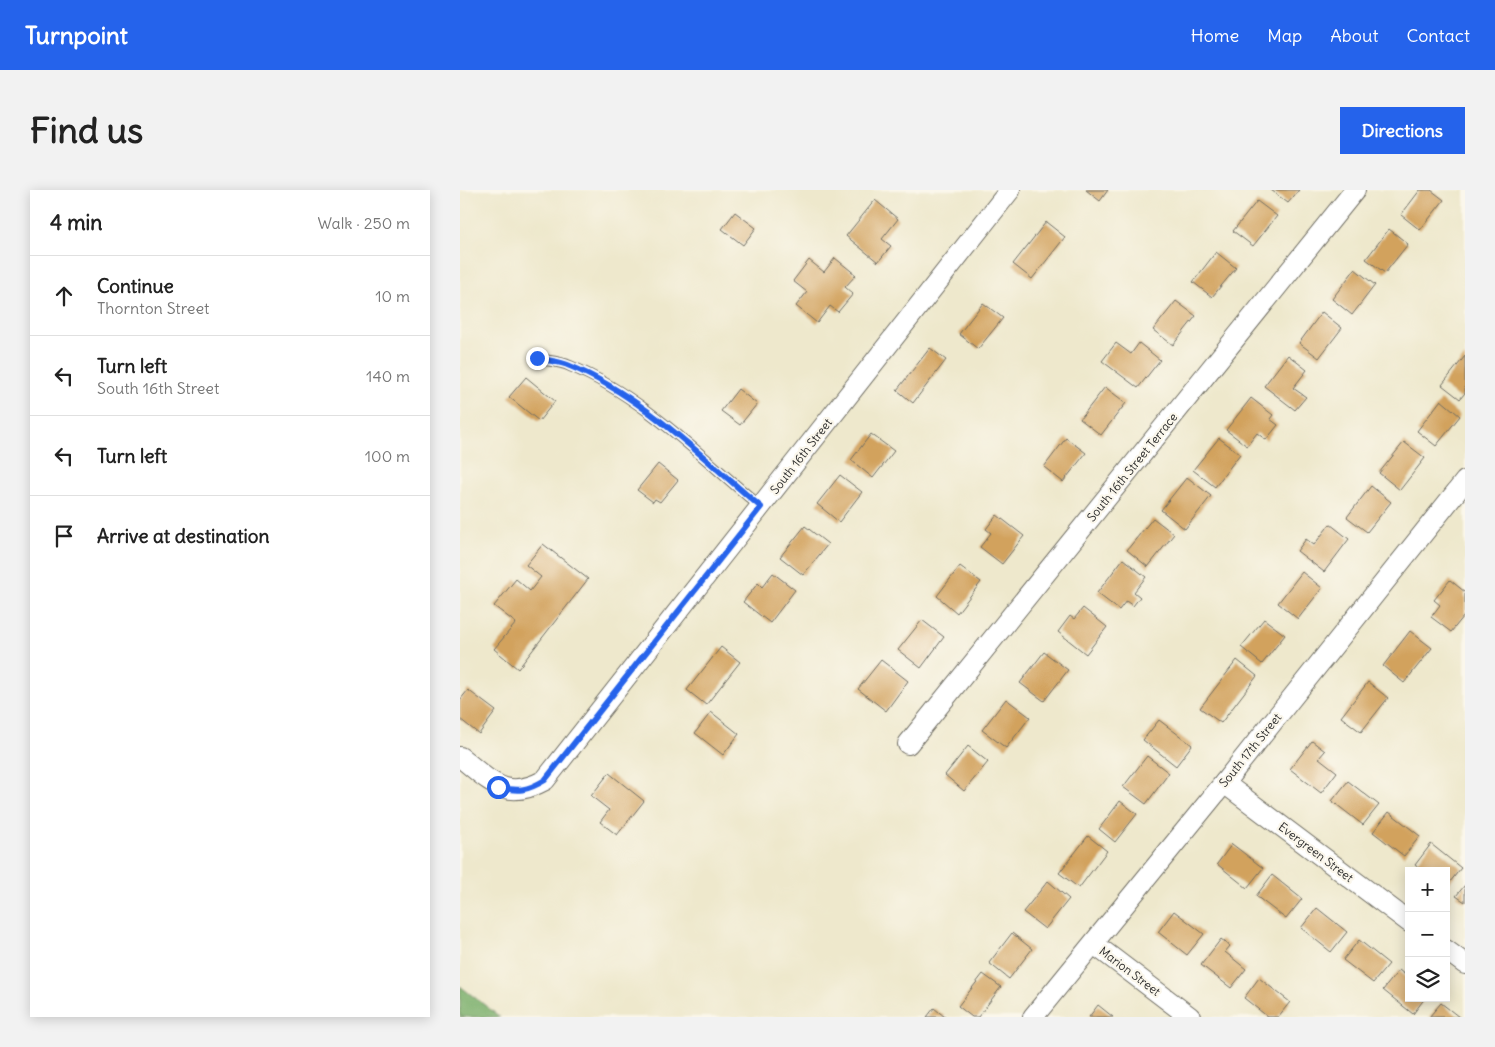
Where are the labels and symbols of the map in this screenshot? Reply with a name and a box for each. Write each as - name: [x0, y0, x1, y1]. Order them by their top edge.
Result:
- route end: [526, 347, 549, 370]
- street label: South 16th Street Terrace: [1084, 410, 1180, 524]
- street label: South 16th Street: [767, 415, 835, 497]
- street label: South 17th Street: [1216, 710, 1284, 790]
- route start: [487, 776, 510, 799]
- street label: Evergreen Street: [1276, 819, 1356, 885]
- street label: Marion Street: [1096, 943, 1164, 999]

